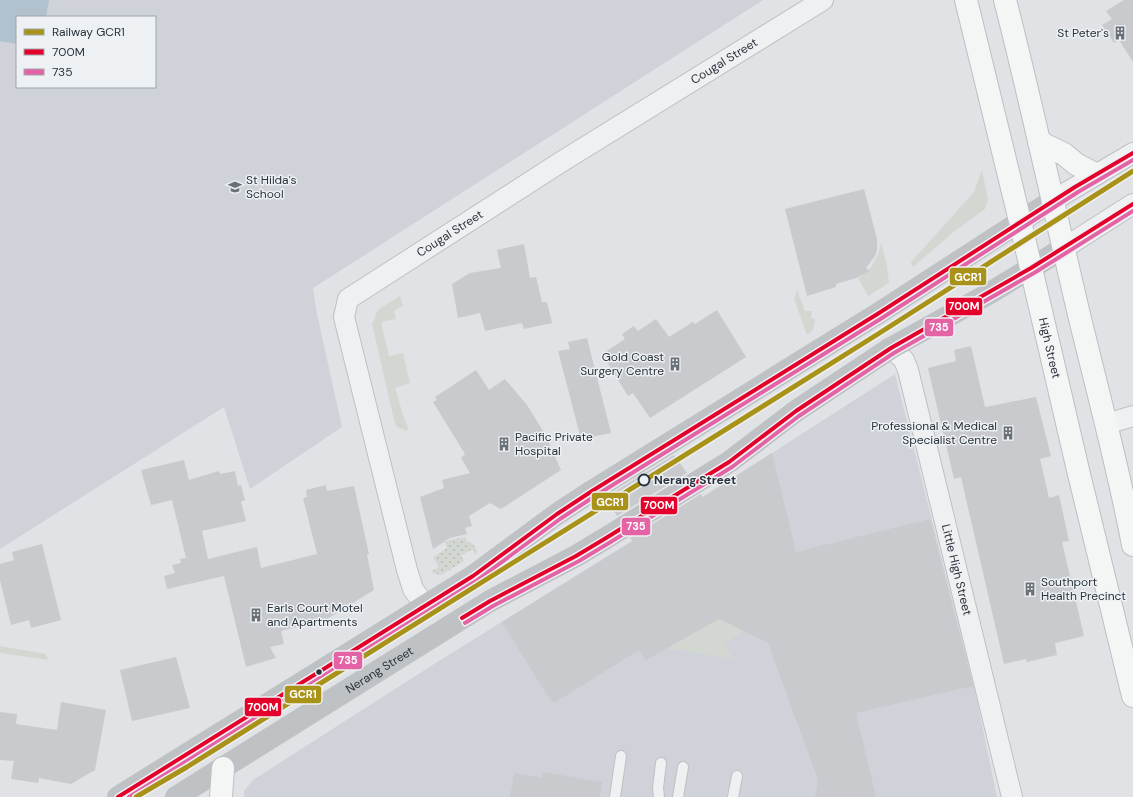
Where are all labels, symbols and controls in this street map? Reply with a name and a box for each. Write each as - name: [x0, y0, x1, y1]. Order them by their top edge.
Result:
- legend: [16, 16, 156, 88]
- text: Railway GCR1: [52, 24, 125, 40]
- place label: St Peter's: [1057, 25, 1109, 41]
- building icon: St Peter's: [1112, 25, 1128, 41]
- street label: Cougal Street: [688, 34, 761, 88]
- text: 700M: [52, 44, 85, 60]
- text: 735: [52, 64, 73, 80]
- place label: St Hilda's School: [246, 172, 297, 202]
- school or university icon: St Hilda's School: [227, 179, 243, 195]
- street label: Cougal Street: [414, 206, 486, 261]
- line badge: GCR1: [949, 267, 987, 286]
- text: GCR1: [954, 270, 982, 284]
- line badge: 700M: [945, 297, 983, 316]
- text: 700M: [948, 299, 980, 313]
- street label: High Street: [1035, 316, 1064, 380]
- line badge: 735: [924, 318, 954, 337]
- text: 735: [929, 320, 949, 334]
- place label: Gold Coast Surgery Centre: [580, 349, 664, 379]
- building icon: Gold Coast Surgery Centre: [667, 356, 683, 372]
- place label: Professional & Medical Specialist Centre: [871, 418, 997, 448]
- building icon: Professional & Medical Specialist Centre: [1000, 425, 1016, 441]
- place label: Pacific Private Hospital: [515, 429, 593, 459]
- building icon: Pacific Private Hospital: [496, 436, 512, 452]
- place label: Nerang Street: [654, 472, 736, 488]
- marker: Nerang Street: [637, 473, 651, 487]
- line badge: GCR1: [591, 492, 629, 511]
- text: GCR1: [596, 495, 624, 509]
- line badge: 700M: [640, 496, 678, 515]
- text: 700M: [643, 498, 675, 512]
- line badge: 735: [621, 517, 651, 536]
- text: 735: [626, 519, 646, 533]
- street label: Little High Street: [938, 522, 976, 617]
- place label: Southport Health Precinct: [1041, 574, 1126, 604]
- building icon: Southport Health Precinct: [1022, 581, 1038, 597]
- place label: Earls Court Motel and Apartments: [267, 600, 363, 630]
- building icon: Earls Court Motel and Apartments: [248, 607, 264, 623]
- street label: Nerang Street: [343, 643, 417, 697]
- line badge: 735: [333, 651, 363, 670]
- text: 735: [338, 653, 358, 667]
- unlabelled marker: [314, 667, 324, 677]
- line badge: GCR1: [284, 685, 322, 704]
- text: GCR1: [289, 687, 317, 701]
- line badge: 700M: [244, 697, 282, 717]
- text: 700M: [247, 700, 279, 714]

